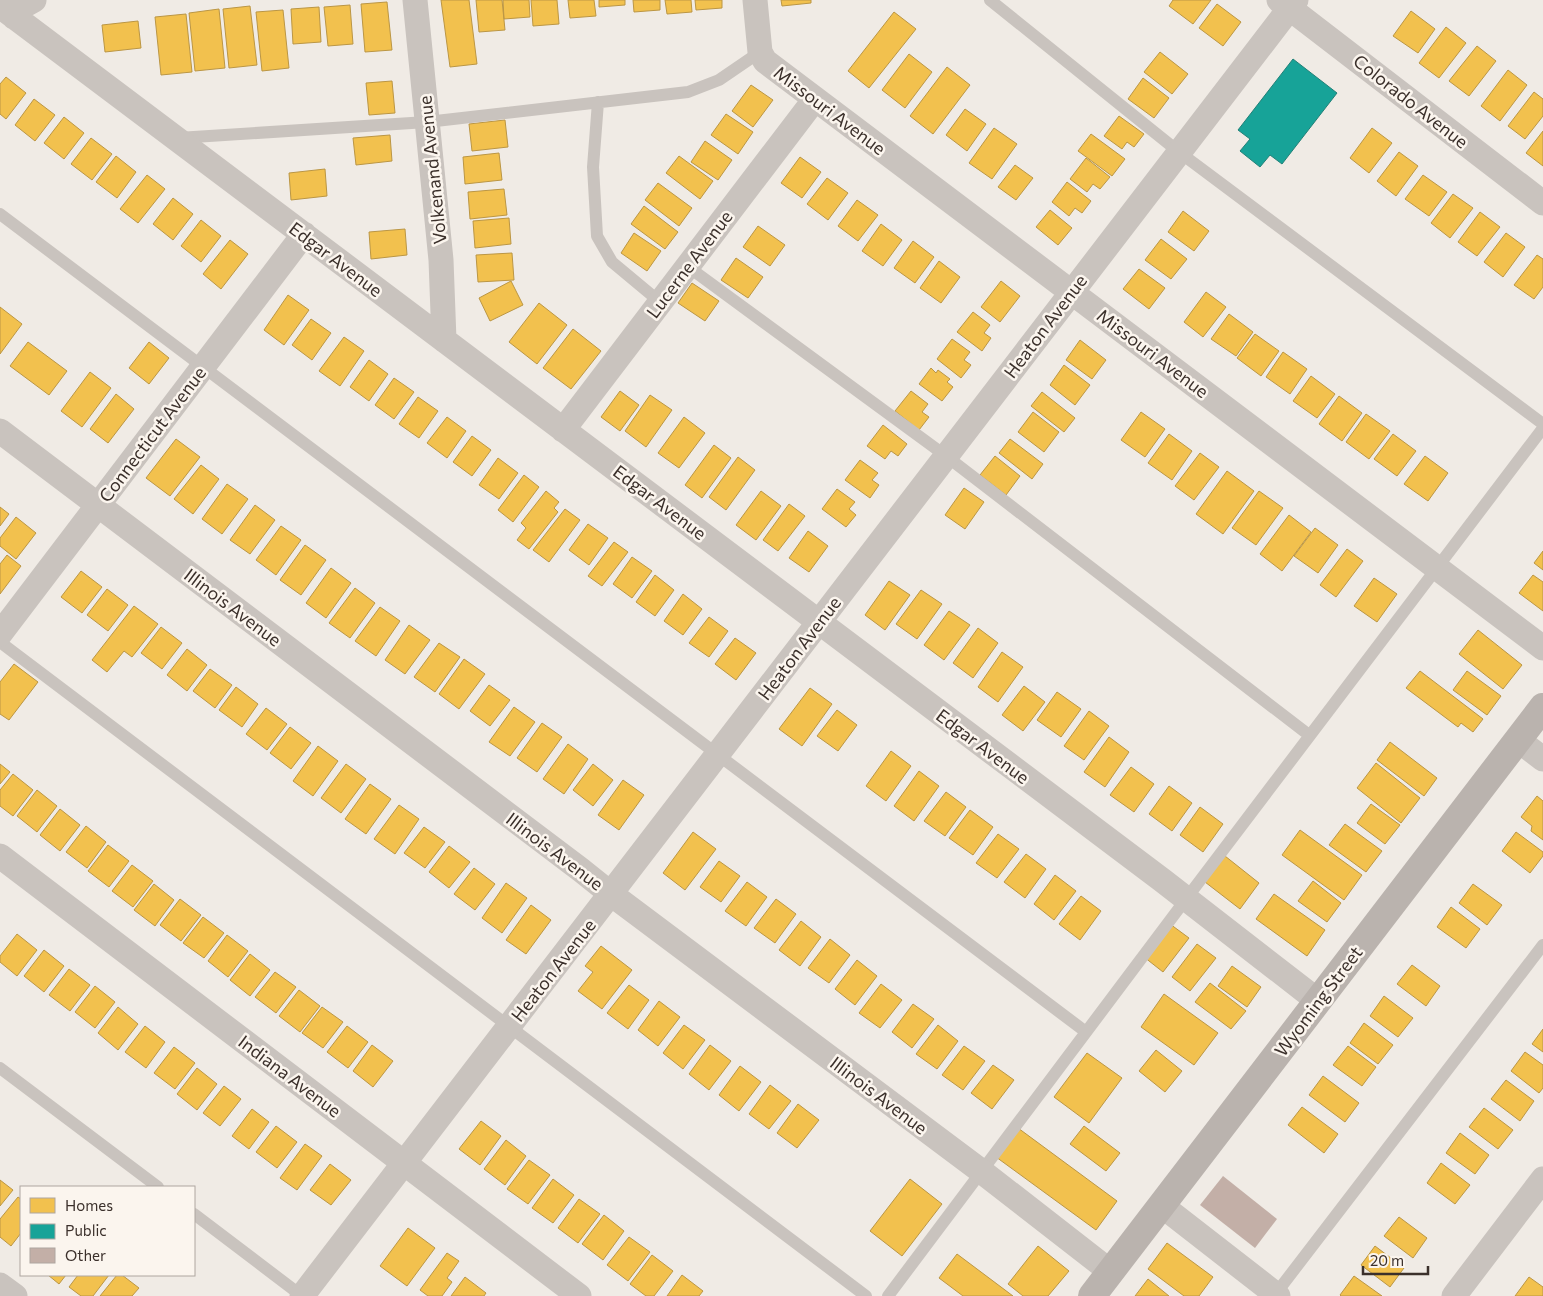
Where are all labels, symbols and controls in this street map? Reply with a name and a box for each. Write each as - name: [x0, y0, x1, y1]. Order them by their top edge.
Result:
- street label: Colorado Avenue: [1349, 49, 1473, 153]
- street label: Missouri Avenue: [770, 61, 890, 159]
- street label: Volkenand Avenue: [413, 95, 451, 245]
- street label: Lucerne Avenue: [641, 206, 737, 322]
- street label: Edgar Avenue: [285, 217, 387, 301]
- street label: Heaton Avenue: [999, 270, 1091, 382]
- street label: Missouri Avenue: [1093, 304, 1213, 402]
- street label: Connecticut Avenue: [94, 362, 210, 506]
- street label: Edgar Avenue: [609, 460, 711, 544]
- street label: Illinois Avenue: [180, 563, 286, 651]
- street label: Heaton Avenue: [753, 592, 845, 704]
- street label: Edgar Avenue: [932, 704, 1034, 788]
- street label: Illinois Avenue: [502, 807, 608, 895]
- street label: Heaton Avenue: [506, 914, 600, 1026]
- street label: Wyoming Street: [1269, 942, 1367, 1060]
- street label: Indiana Avenue: [234, 1030, 346, 1122]
- street label: Illinois Avenue: [826, 1051, 932, 1139]
- legend: [20, 1186, 195, 1276]
- text: Homes: [65, 1196, 113, 1214]
- text: Public: [65, 1221, 107, 1239]
- scale bar: [1363, 1244, 1428, 1276]
- text: Other: [65, 1246, 106, 1264]
- text: 20 m: [1370, 1251, 1404, 1269]

